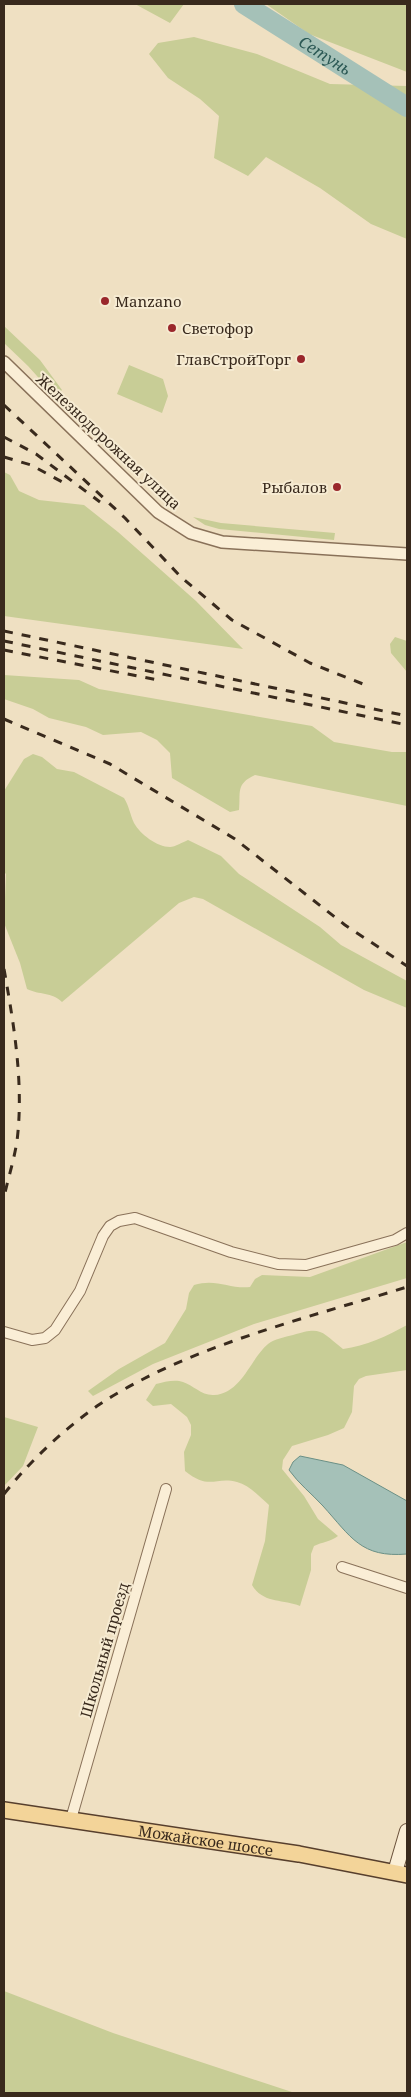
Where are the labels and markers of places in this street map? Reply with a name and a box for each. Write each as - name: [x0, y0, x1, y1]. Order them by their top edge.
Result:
- place label: Manzano: [115, 291, 182, 311]
- marker: Manzano: [99, 295, 111, 307]
- place label: Светофор: [182, 318, 253, 338]
- marker: Светофор: [166, 322, 178, 334]
- place label: ГлавСтройТорг: [176, 349, 291, 369]
- marker: ГлавСтройТорг: [295, 353, 307, 365]
- place label: Рыбалов: [262, 477, 327, 497]
- marker: Рыбалов: [331, 481, 343, 493]

